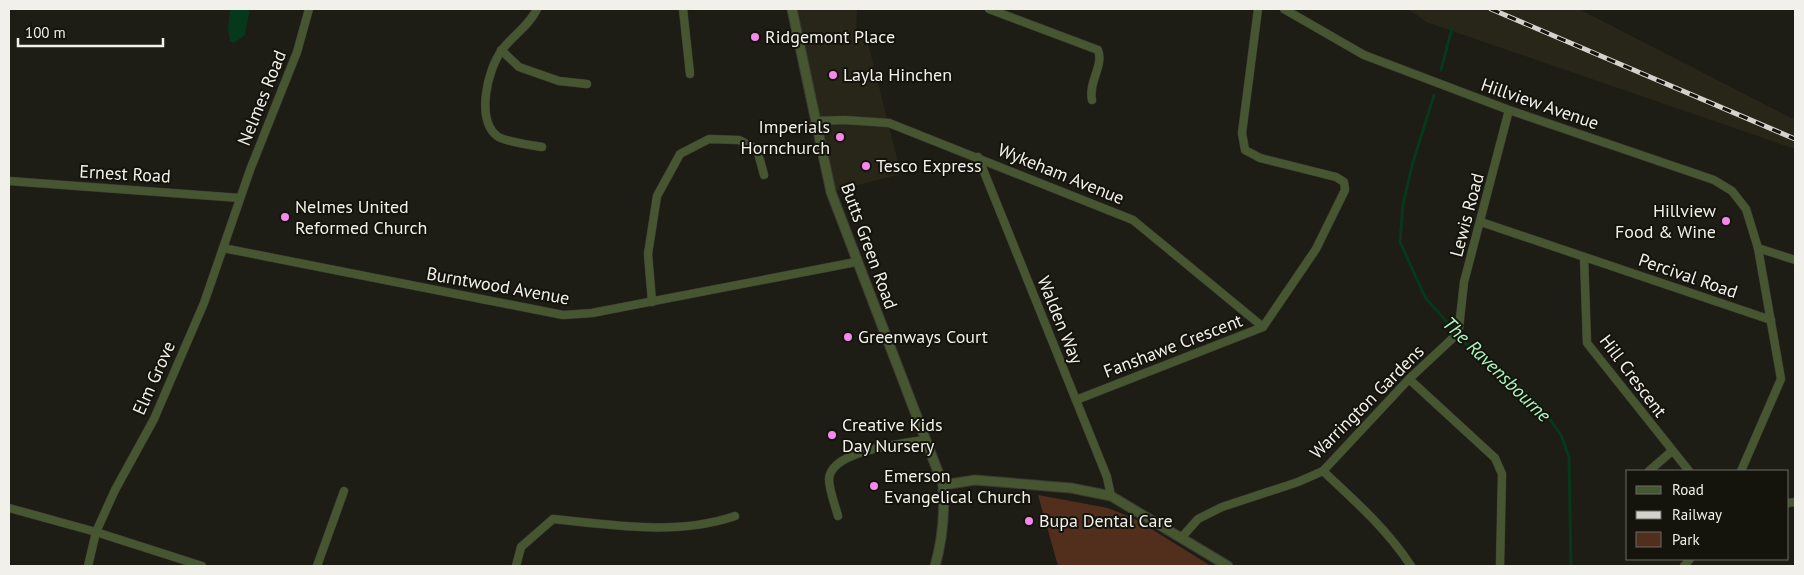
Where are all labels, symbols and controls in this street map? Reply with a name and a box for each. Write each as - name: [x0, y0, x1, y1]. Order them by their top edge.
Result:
- scale bar: [18, 15, 162, 47]
- text: 100 m: [25, 23, 66, 42]
- place label: Ridgemont Place: [765, 25, 895, 48]
- marker: Ridgemont Place: [749, 31, 761, 43]
- street label: Nelmes Road: [232, 47, 291, 149]
- place label: Layla Hinchen: [843, 63, 952, 86]
- marker: Layla Hinchen: [827, 69, 839, 81]
- street label: Hillview Avenue: [1478, 73, 1602, 134]
- place label: Imperials Hornchurch: [741, 115, 830, 159]
- marker: Imperials Hornchurch: [834, 131, 846, 143]
- street label: Wykeham Avenue: [995, 138, 1128, 209]
- place label: Tesco Express: [876, 154, 982, 177]
- street label: Ernest Road: [79, 160, 171, 187]
- marker: Tesco Express: [860, 160, 872, 172]
- street label: Lewis Road: [1444, 170, 1489, 259]
- street label: Butts Green Road: [836, 180, 903, 312]
- place label: Nelmes United Reformed Church: [295, 195, 427, 239]
- place label: Hillview Food & Wine: [1615, 199, 1717, 243]
- marker: Nelmes United Reformed Church: [279, 211, 291, 223]
- marker: Hillview Food & Wine: [1720, 215, 1732, 227]
- street label: Percival Road: [1636, 248, 1741, 303]
- street label: Burntwood Avenue: [425, 262, 571, 309]
- street label: Walden Way: [1032, 272, 1089, 368]
- street label: Fanshawe Crescent: [1100, 308, 1246, 383]
- water label: The Ravensbourne: [1438, 311, 1556, 427]
- place label: Greenways Court: [858, 325, 988, 348]
- street label: Hill Crescent: [1595, 330, 1672, 422]
- marker: Greenways Court: [842, 331, 854, 343]
- street label: Elm Grove: [127, 337, 180, 418]
- street label: Warrington Gardens: [1305, 340, 1429, 464]
- place label: Creative Kids Day Nursery: [842, 413, 943, 457]
- marker: Creative Kids Day Nursery: [826, 429, 838, 441]
- place label: Emerson Evangelical Church: [884, 464, 1031, 508]
- legend: [1626, 470, 1789, 560]
- marker: Emerson Evangelical Church: [868, 480, 880, 492]
- text: Road: [1672, 480, 1704, 499]
- text: Railway: [1672, 505, 1722, 524]
- place label: Bupa Dental Care: [1039, 509, 1173, 532]
- marker: Bupa Dental Care: [1023, 515, 1035, 527]
- text: Park: [1672, 530, 1700, 549]

